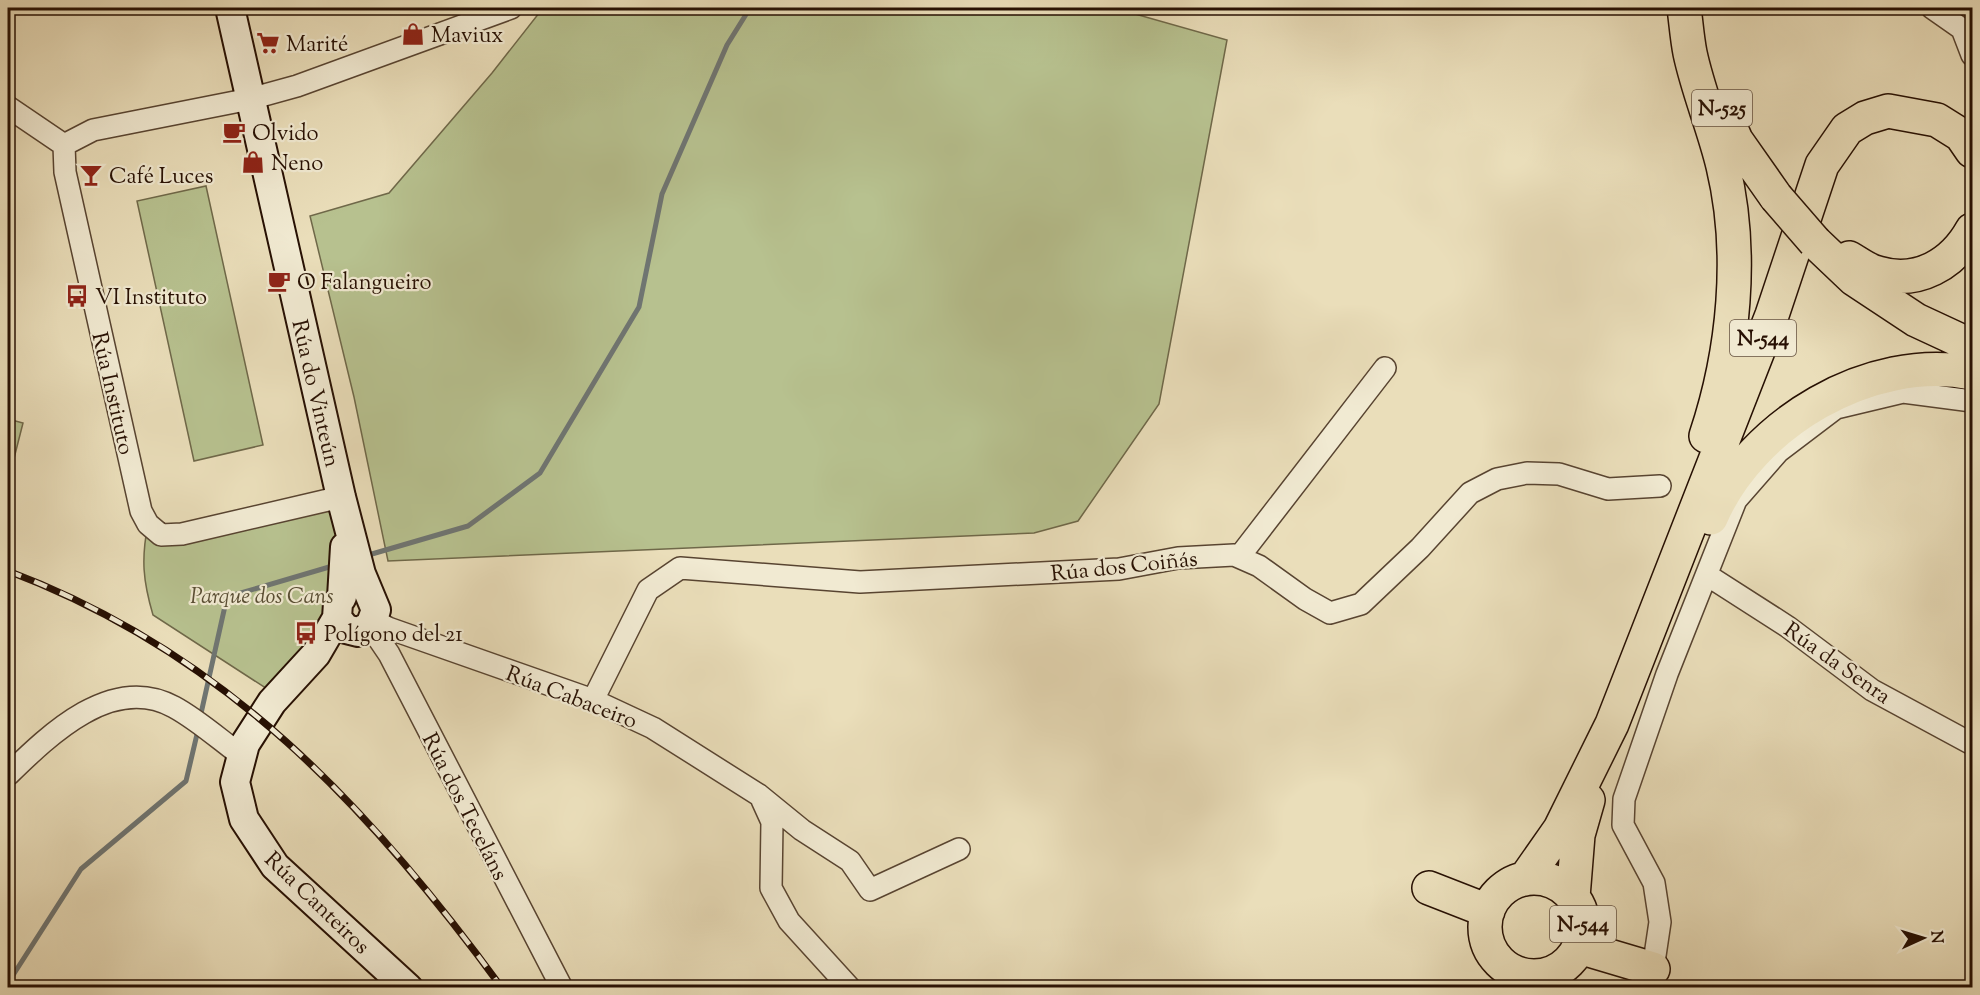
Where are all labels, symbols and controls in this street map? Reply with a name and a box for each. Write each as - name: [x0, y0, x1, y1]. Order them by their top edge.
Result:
- shop icon: Maviux: [400, 21, 426, 47]
- place label: Maviux: [431, 21, 503, 53]
- supermarket icon: Marité: [255, 30, 281, 56]
- place label: Marité: [286, 30, 348, 62]
- road number: N-525: [1692, 90, 1752, 126]
- cafe icon: Olvido: [221, 119, 247, 145]
- place label: Olvido: [252, 119, 319, 151]
- shop icon: Neno: [240, 149, 266, 175]
- place label: Neno: [271, 149, 323, 181]
- bar icon: Café Luces: [78, 162, 104, 188]
- place label: Café Luces: [109, 162, 213, 194]
- cafe icon: O Falangueiro: [266, 268, 292, 294]
- place label: O Falangueiro: [297, 268, 432, 300]
- bus stop icon: VI Instituto: [64, 283, 90, 309]
- place label: VI Instituto: [95, 283, 207, 315]
- street label: Rúa do Vinteún: [282, 317, 347, 471]
- road number: N-544: [1730, 320, 1796, 356]
- street label: Rúa Instituto: [81, 329, 141, 458]
- street label: Rúa dos Coiñás: [1049, 544, 1199, 592]
- park label: Parque dos Cans: [190, 582, 334, 614]
- street label: Rúa da Senra: [1776, 616, 1896, 713]
- bus stop icon: Polígono del 21: [293, 620, 319, 646]
- place label: Polígono del 21: [324, 620, 463, 652]
- street label: Rúa Cabaceiro: [501, 659, 641, 739]
- street label: Rúa dos Teceláns: [412, 728, 514, 887]
- street label: Rúa Canteiros: [256, 845, 376, 963]
- road number: N-544: [1550, 906, 1616, 942]
- north arrow: [1893, 908, 1953, 968]
- text: N: [1924, 930, 1947, 945]

